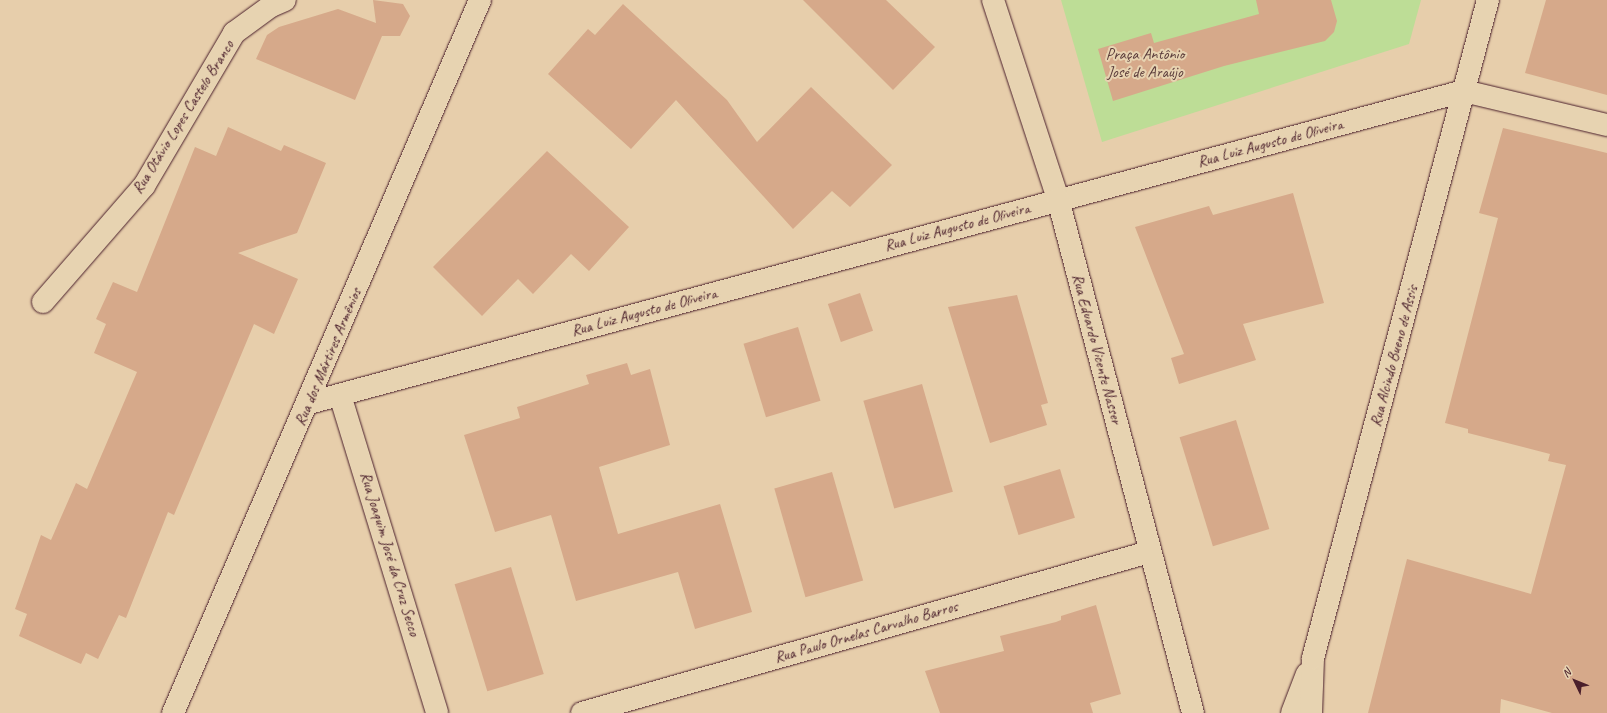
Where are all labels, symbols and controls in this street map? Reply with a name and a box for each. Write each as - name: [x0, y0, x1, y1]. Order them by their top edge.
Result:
- street label: Rua Otávio Lopes Castelo Branco: [128, 36, 238, 198]
- park label: Praça Antônio José de Araújo: [1106, 44, 1184, 82]
- street label: Rua Luiz Augusto de Oliveira: [1195, 114, 1345, 172]
- street label: Rua Luiz Augusto de Oliveira: [882, 198, 1032, 256]
- street label: Rua Eduardo Vicente Nasser: [1068, 272, 1126, 426]
- street label: Rua Luiz Augusto de Oliveira: [569, 283, 719, 341]
- street label: Rua Alcindo Bueno de Assis: [1366, 283, 1422, 429]
- street label: Rua dos Mártires Armênios: [290, 285, 366, 429]
- street label: Rua Joaquim José da Cruz Secco: [356, 470, 424, 638]
- street label: Rua Paulo Ornelas Carvalho Barros: [772, 597, 960, 667]
- north arrow: [1555, 661, 1595, 701]
- text: N: [1559, 666, 1574, 680]

